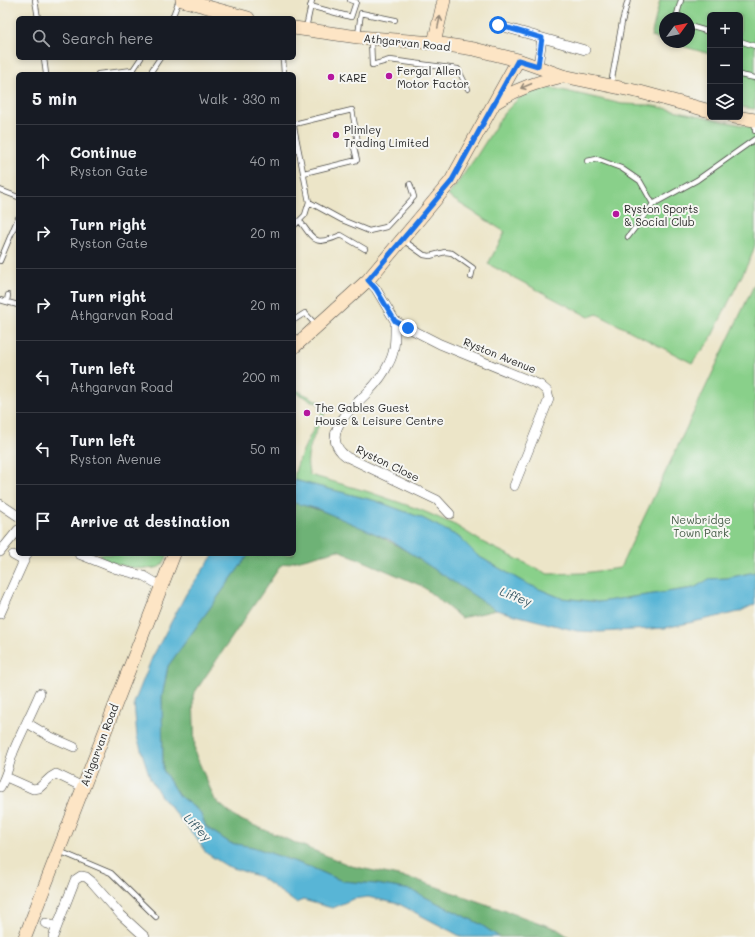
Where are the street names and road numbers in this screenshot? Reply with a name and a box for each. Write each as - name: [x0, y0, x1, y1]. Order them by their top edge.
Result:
- street label: Athgarvan Road: [363, 30, 451, 54]
- street label: Ryston Avenue: [461, 334, 539, 376]
- street label: Ryston Close: [354, 441, 422, 485]
- street label: Athgarvan Road: [76, 702, 122, 788]

